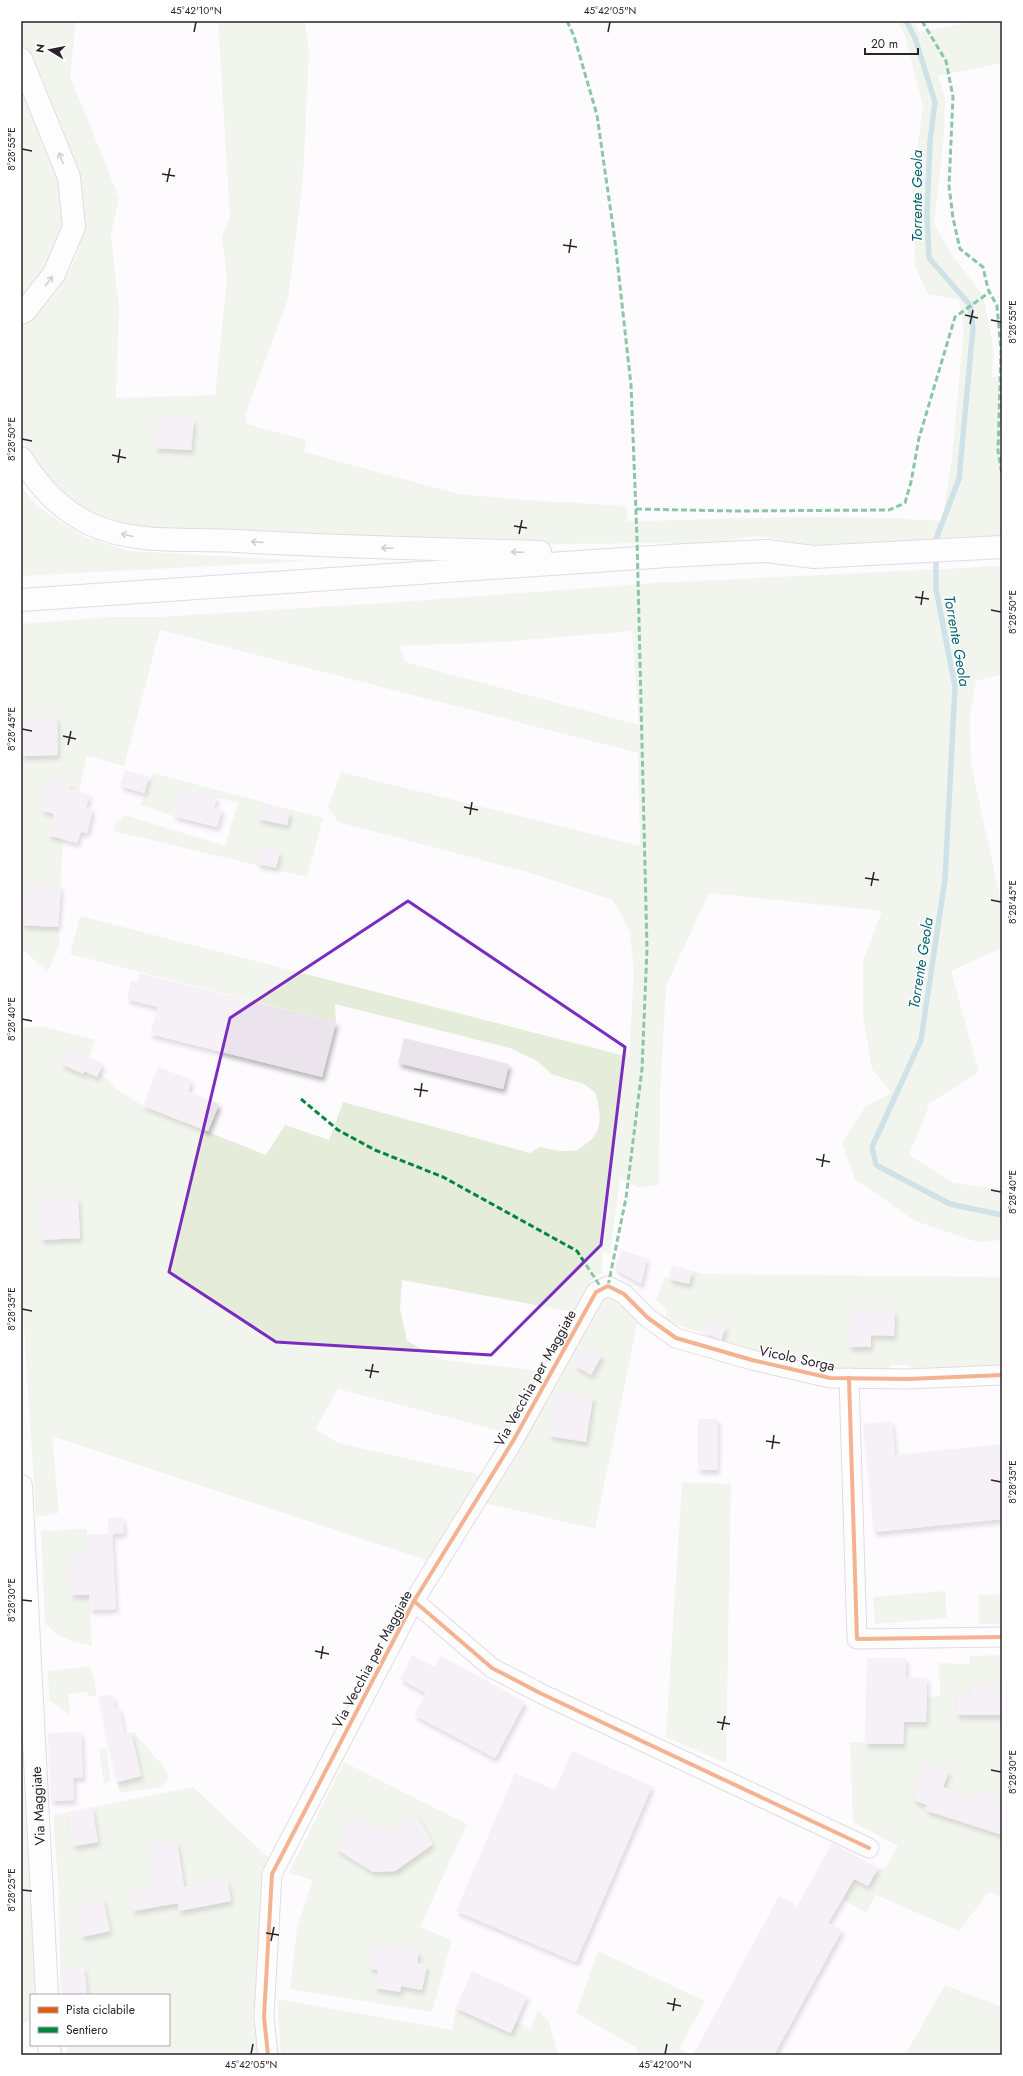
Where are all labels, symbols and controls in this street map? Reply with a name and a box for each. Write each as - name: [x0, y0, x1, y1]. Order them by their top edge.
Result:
- text: 45°42'10"N: [170, 3, 222, 18]
- text: 45°42'05"N: [584, 3, 636, 18]
- north arrow: [30, 30, 70, 70]
- scale bar: [865, 30, 918, 56]
- text: 20 m: [871, 35, 898, 53]
- text: N: [32, 43, 49, 54]
- text: 8°28'55"E: [4, 127, 19, 171]
- water label: Torrente Geola: [906, 149, 928, 242]
- one-way arrow: [57, 152, 64, 164]
- one-way arrow: [45, 275, 54, 286]
- text: 8°28'55"E: [1005, 300, 1020, 344]
- text: 8°28'50"E: [4, 417, 19, 461]
- one-way arrow: [121, 531, 134, 539]
- one-way arrow: [251, 539, 264, 546]
- one-way arrow: [381, 544, 394, 552]
- one-way arrow: [511, 548, 524, 556]
- text: 8°28'50"E: [1005, 590, 1020, 634]
- water label: Torrente Geola: [938, 594, 976, 689]
- text: 8°28'45"E: [4, 707, 19, 751]
- text: 8°28'45"E: [1005, 880, 1020, 924]
- water label: Torrente Geola: [903, 915, 939, 1010]
- text: 8°28'40"E: [4, 997, 19, 1041]
- text: 8°28'40"E: [1005, 1170, 1020, 1214]
- text: 8°28'35"E: [4, 1287, 19, 1331]
- street label: Via Vecchia per Maggiate: [489, 1306, 581, 1450]
- street label: Vicolo Sorga: [757, 1340, 837, 1376]
- text: 8°28'35"E: [1005, 1460, 1020, 1504]
- text: 8°28'30"E: [4, 1578, 19, 1622]
- street label: Via Vecchia per Maggiate: [327, 1586, 417, 1732]
- text: 8°28'30"E: [1005, 1750, 1020, 1794]
- street label: Via Maggiate: [26, 1766, 50, 1846]
- text: 8°28'25"E: [4, 1868, 19, 1912]
- legend: [30, 1994, 170, 2046]
- text: Pista ciclabile: [66, 2001, 135, 2019]
- text: Sentiero: [66, 2021, 108, 2039]
- text: 45°42'05"N: [225, 2057, 277, 2072]
- text: 45°42'00"N: [638, 2057, 692, 2072]

